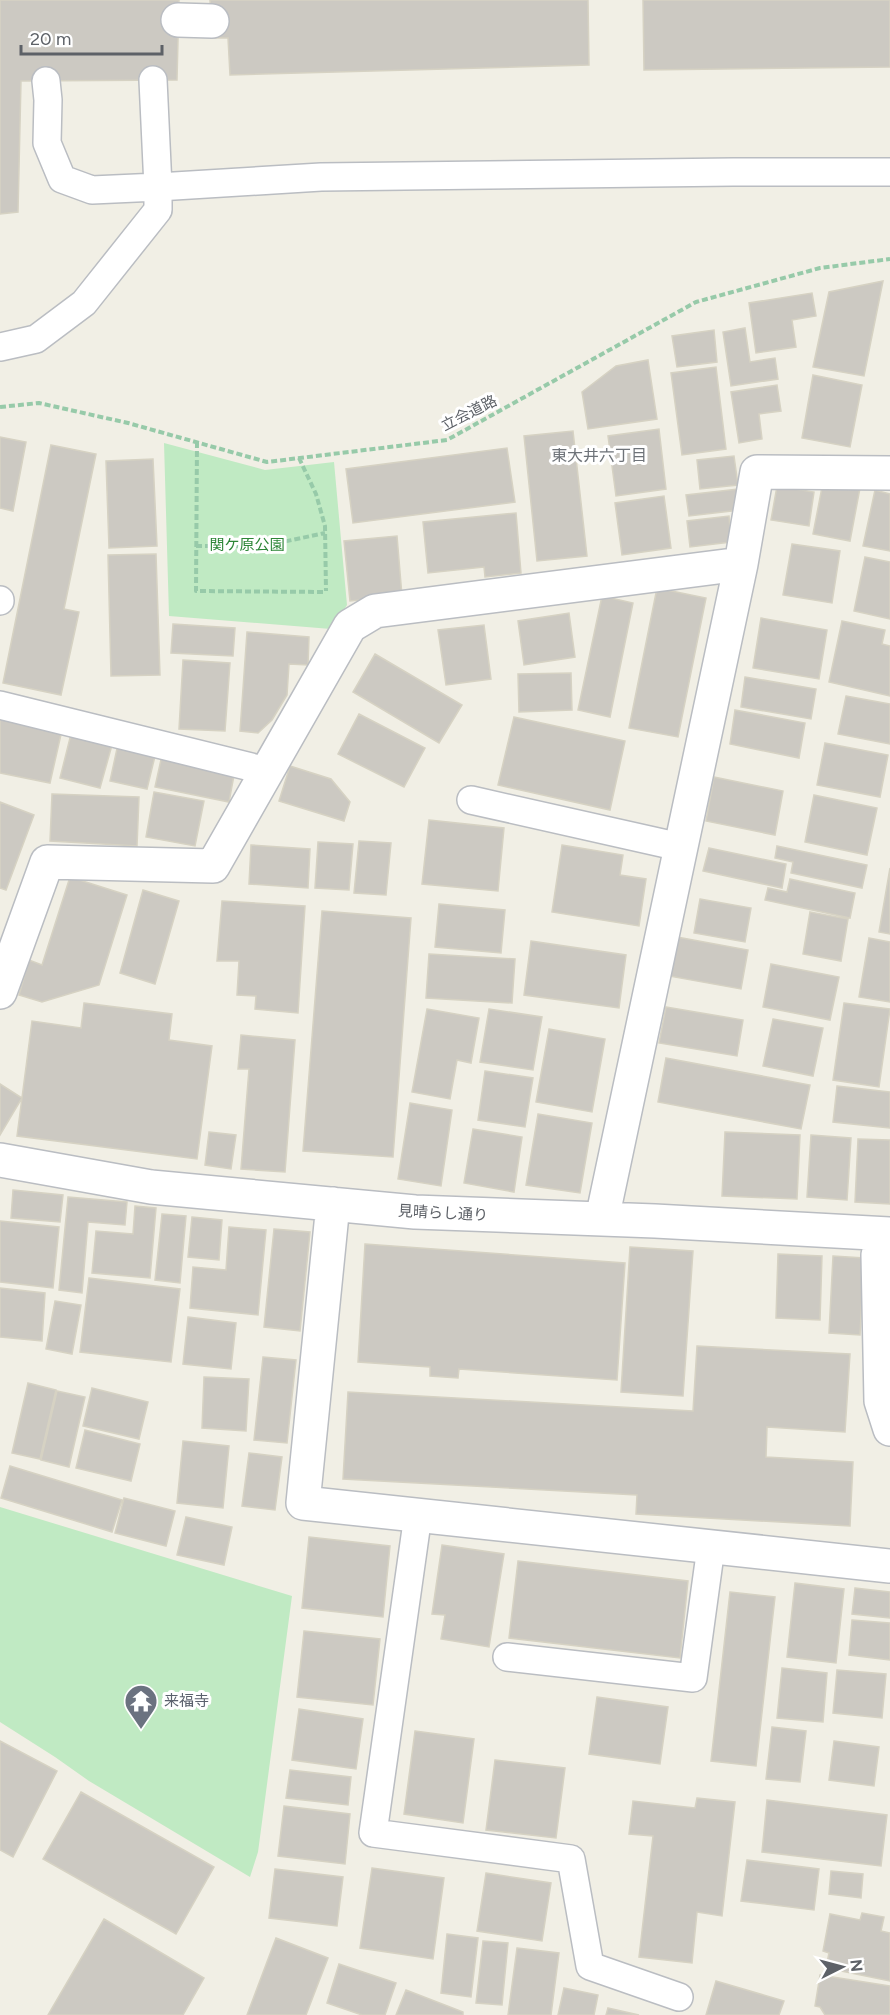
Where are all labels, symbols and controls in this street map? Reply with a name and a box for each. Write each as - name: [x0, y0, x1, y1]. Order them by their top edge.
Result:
- scale bar: [21, 18, 162, 56]
- text: 20 m: [30, 28, 71, 50]
- street label: 立会道路: [438, 391, 500, 435]
- district label: 東大井六丁目: [551, 446, 647, 465]
- park label: 関ケ原公園: [209, 536, 285, 554]
- street label: 見晴らし通り: [398, 1202, 488, 1224]
- temple icon: 来福寺: [123, 1683, 159, 1730]
- place label: 来福寺: [164, 1692, 209, 1710]
- north arrow: [812, 1937, 872, 1997]
- text: N: [846, 1958, 867, 1973]

